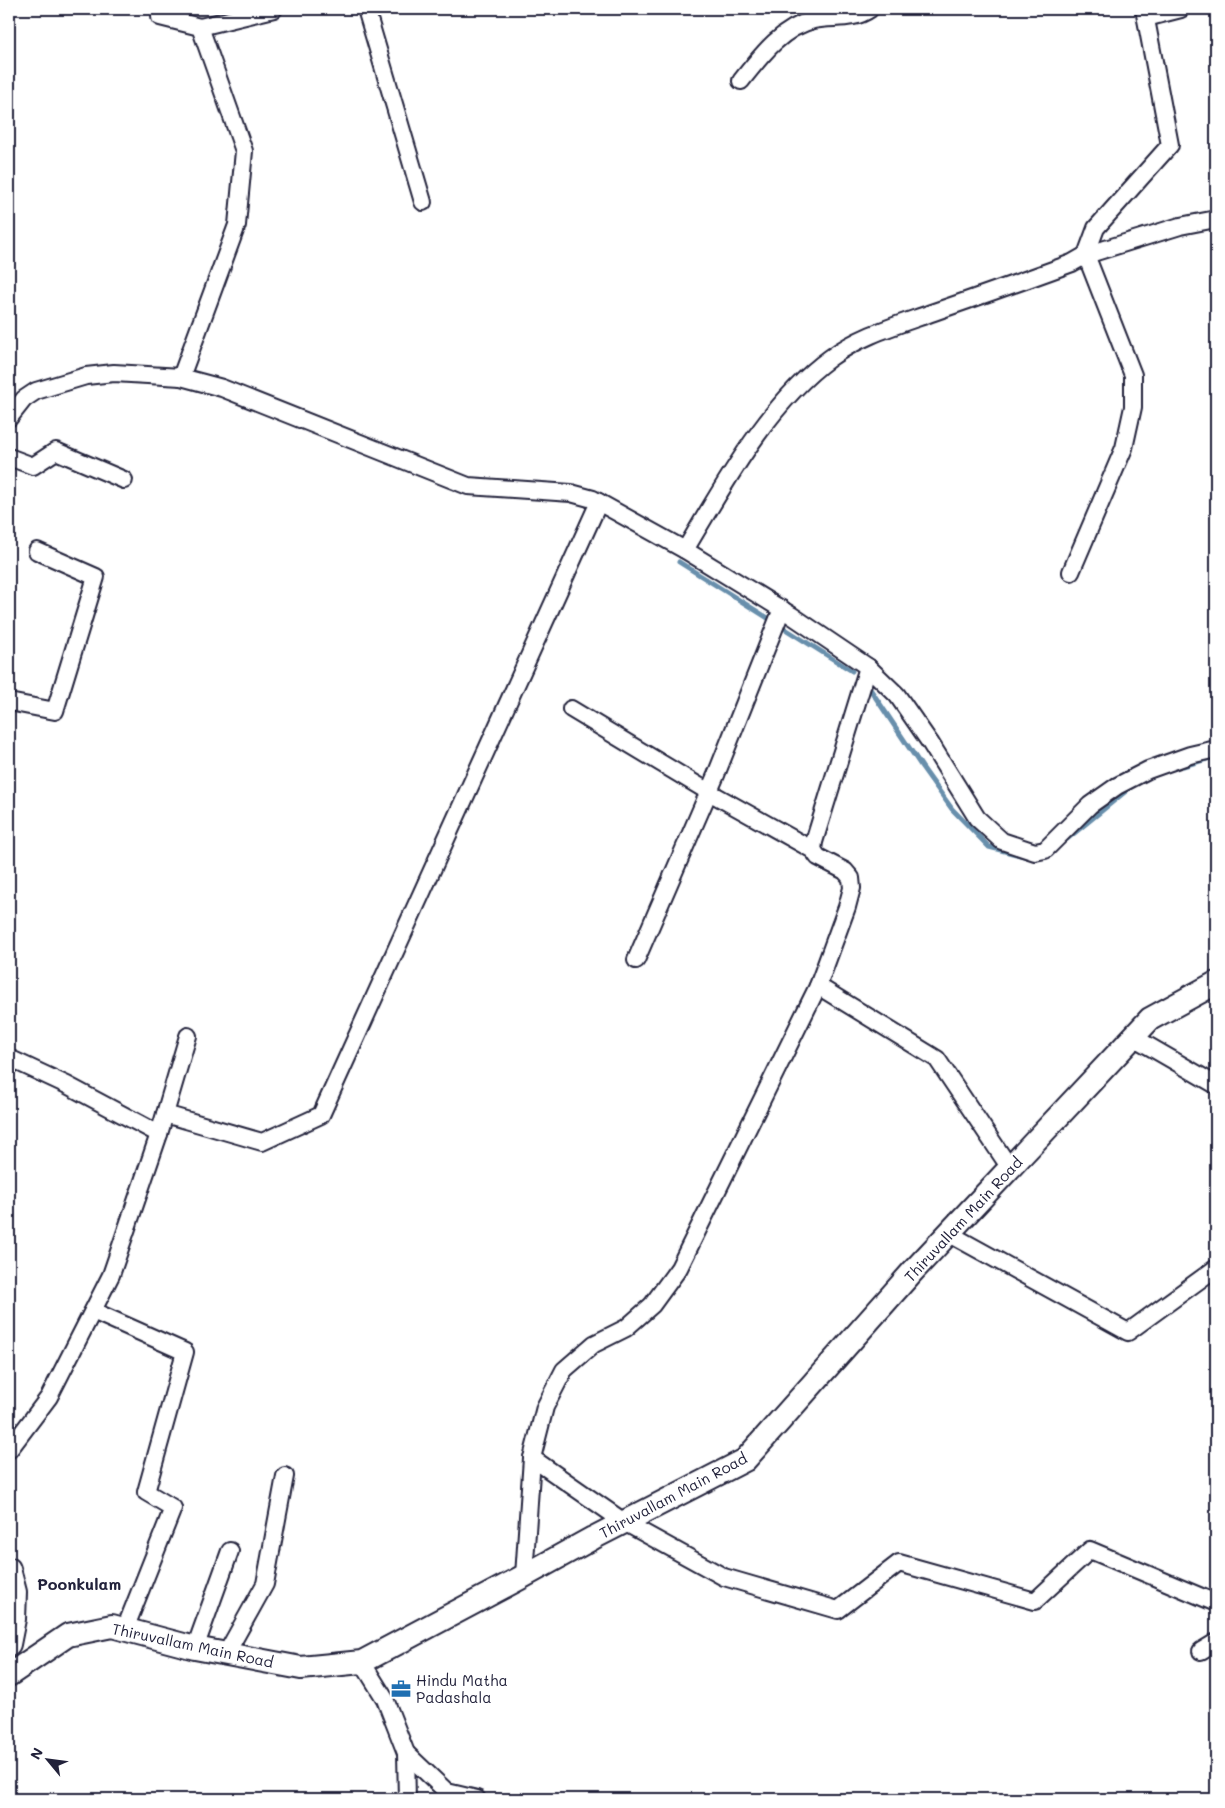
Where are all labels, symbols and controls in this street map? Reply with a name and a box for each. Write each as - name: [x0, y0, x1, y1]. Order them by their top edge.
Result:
- street label: Thiruvallam Main Road: [900, 1152, 1026, 1286]
- street label: Thiruvallam Main Road: [596, 1448, 750, 1542]
- district label: Poonkulam: [37, 1573, 121, 1594]
- street label: Thiruvallam Main Road: [111, 1618, 275, 1672]
- place label: Hindu Matha Padashala: [416, 1670, 508, 1707]
- office icon: Hindu Matha Padashala: [390, 1678, 412, 1700]
- north arrow: [22, 1736, 72, 1786]
- text: N: [25, 1744, 47, 1763]

